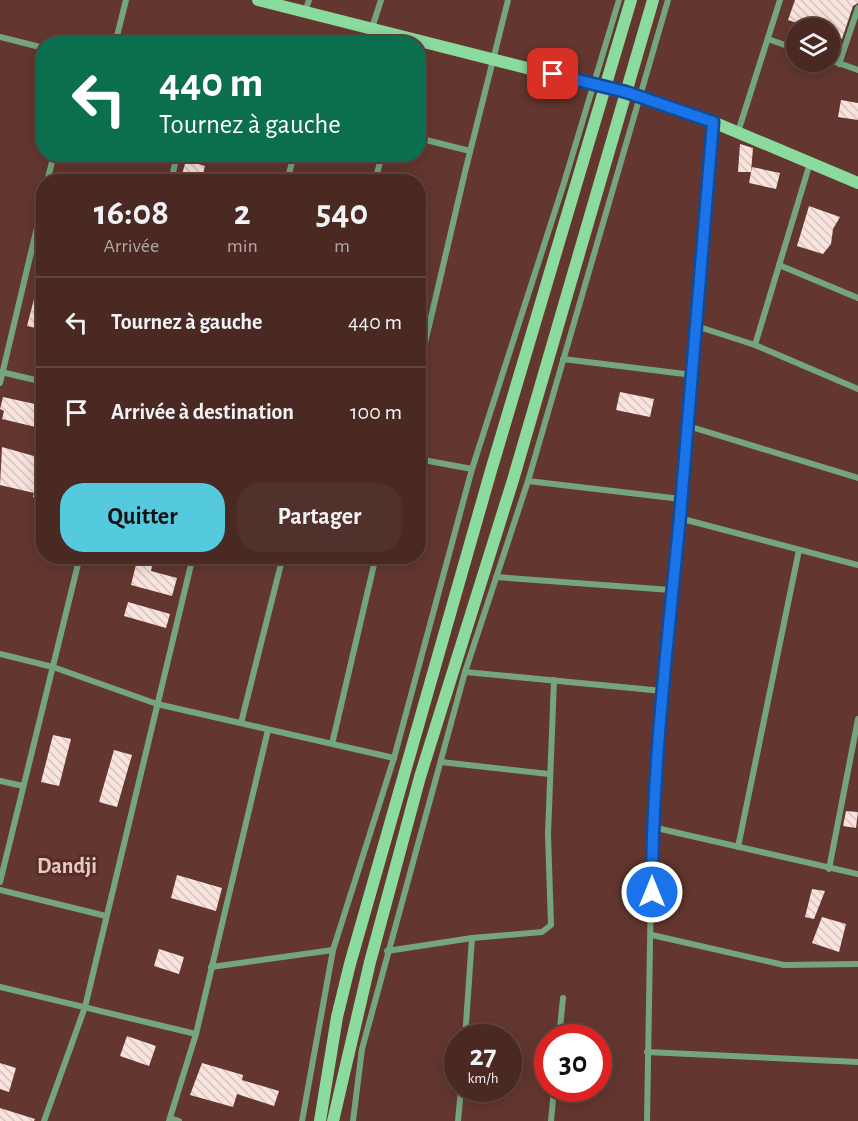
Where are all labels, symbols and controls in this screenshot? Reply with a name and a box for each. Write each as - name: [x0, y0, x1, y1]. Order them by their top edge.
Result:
- map controls: [786, 18, 840, 72]
- button: layers: [786, 18, 840, 72]
- pin: [527, 48, 578, 99]
- icon: arrive: [536, 57, 569, 90]
- icon: left: [60, 60, 138, 138]
- text: 440 m: [159, 62, 263, 104]
- text: Tournez à gauche: [159, 111, 341, 138]
- text: 16:08: [94, 195, 169, 231]
- text: 2: [234, 195, 251, 231]
- text: 540: [316, 195, 368, 231]
- text: Arrivée: [104, 236, 159, 256]
- text: min: [227, 236, 258, 256]
- text: m: [334, 236, 350, 256]
- icon: left: [60, 306, 93, 339]
- text: Tournez à gauche: [111, 311, 262, 333]
- text: 440 m: [348, 311, 402, 333]
- icon: arrive: [60, 396, 93, 429]
- text: Arrivée à destination: [111, 401, 294, 423]
- text: 100 m: [350, 401, 402, 423]
- button: Quitter: [60, 483, 225, 552]
- button: Partager: [237, 483, 402, 552]
- district label: Dandji: [37, 855, 97, 878]
- position arrow: [620, 860, 684, 924]
- speed limit sign: 30: [534, 1024, 612, 1102]
- text: 27: [469, 1041, 497, 1071]
- text: km/h: [468, 1071, 498, 1086]

